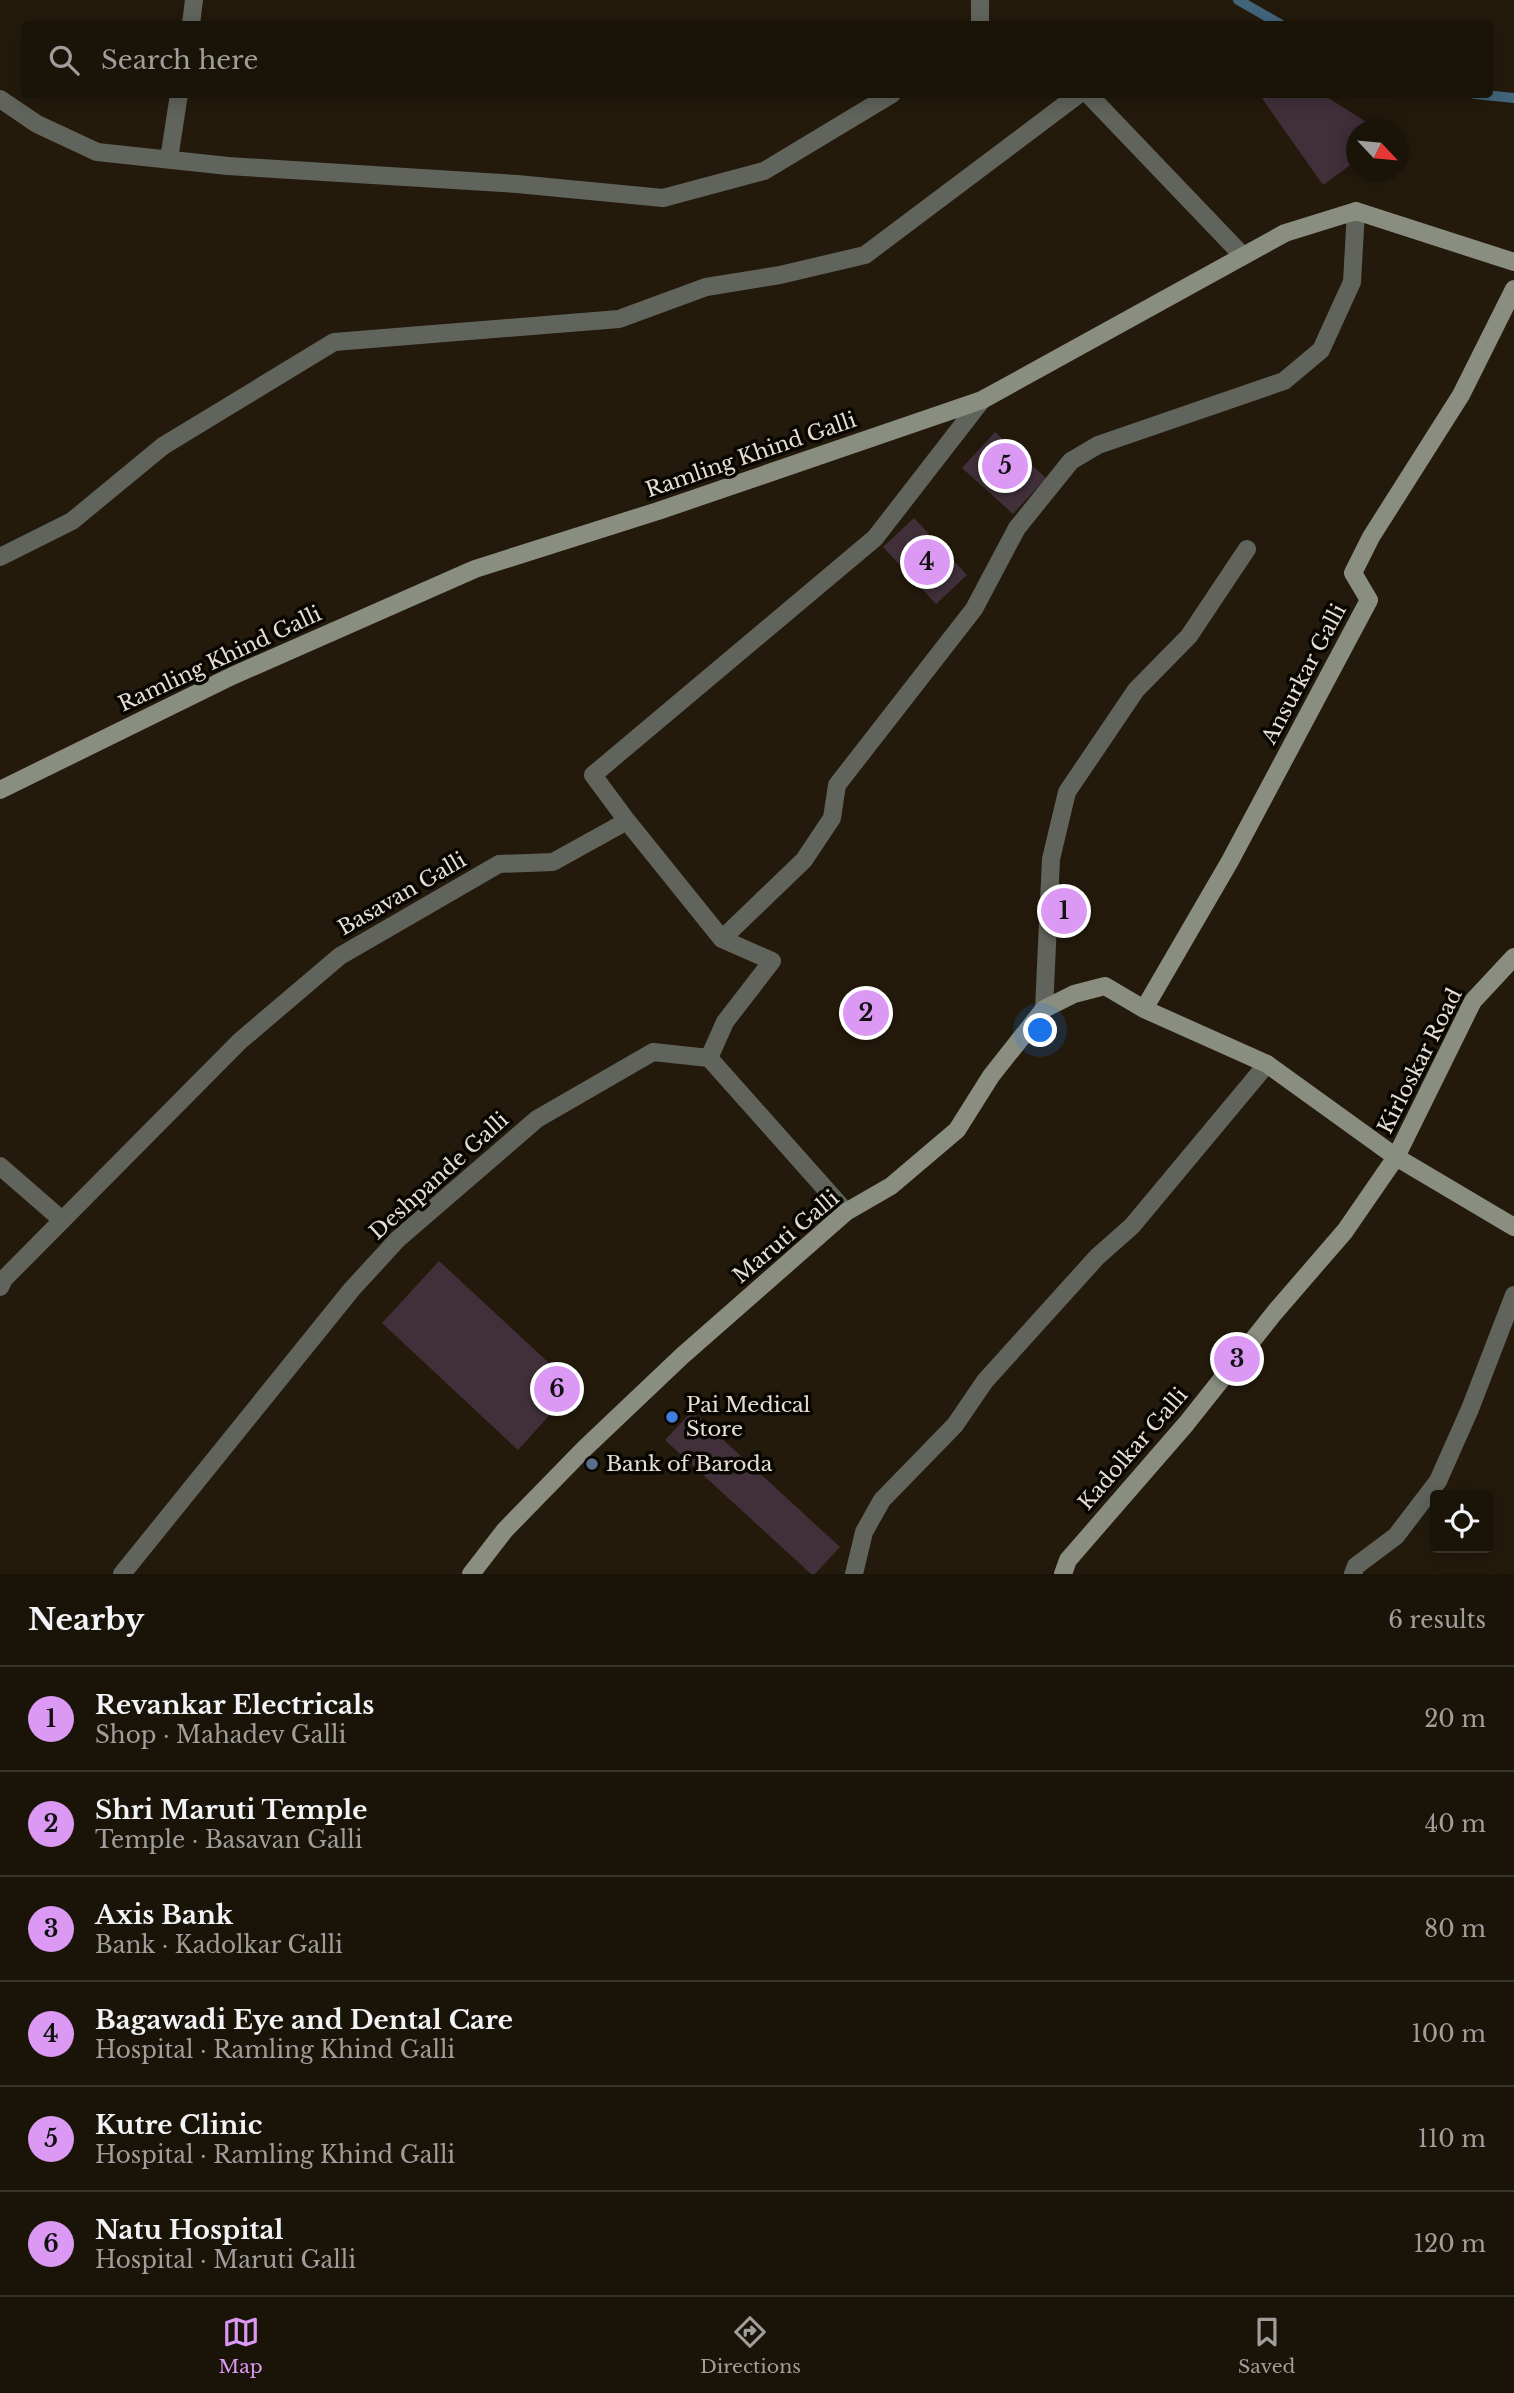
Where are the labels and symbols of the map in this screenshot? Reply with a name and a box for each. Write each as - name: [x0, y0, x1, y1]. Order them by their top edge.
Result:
- north arrow: [1346, 119, 1409, 182]
- street label: Ramling Khind Galli: [642, 407, 860, 503]
- pin: 5: [982, 440, 1028, 492]
- pin: 4: [904, 536, 950, 588]
- street label: Ansurkar Galli: [1256, 599, 1352, 749]
- street label: Ramling Khind Galli: [114, 601, 326, 717]
- street label: Basavan Galli: [333, 847, 471, 941]
- pin: 1: [1041, 885, 1087, 937]
- street label: Kirloskar Road: [1372, 984, 1468, 1138]
- pin: 2: [843, 987, 889, 1039]
- your location: [1023, 1013, 1057, 1047]
- street label: Deshpande Galli: [364, 1107, 514, 1245]
- street label: Maruti Galli: [728, 1185, 844, 1289]
- pin: 3: [1214, 1333, 1260, 1385]
- pin: 6: [534, 1363, 580, 1415]
- street label: Kadolkar Galli: [1073, 1383, 1193, 1515]
- place label: Pai Medical Store: [686, 1392, 811, 1442]
- marker: Pai Medical Store: [664, 1409, 680, 1425]
- place label: Bank of Baroda: [606, 1451, 773, 1477]
- marker: Bank of Baroda: [584, 1456, 600, 1472]

